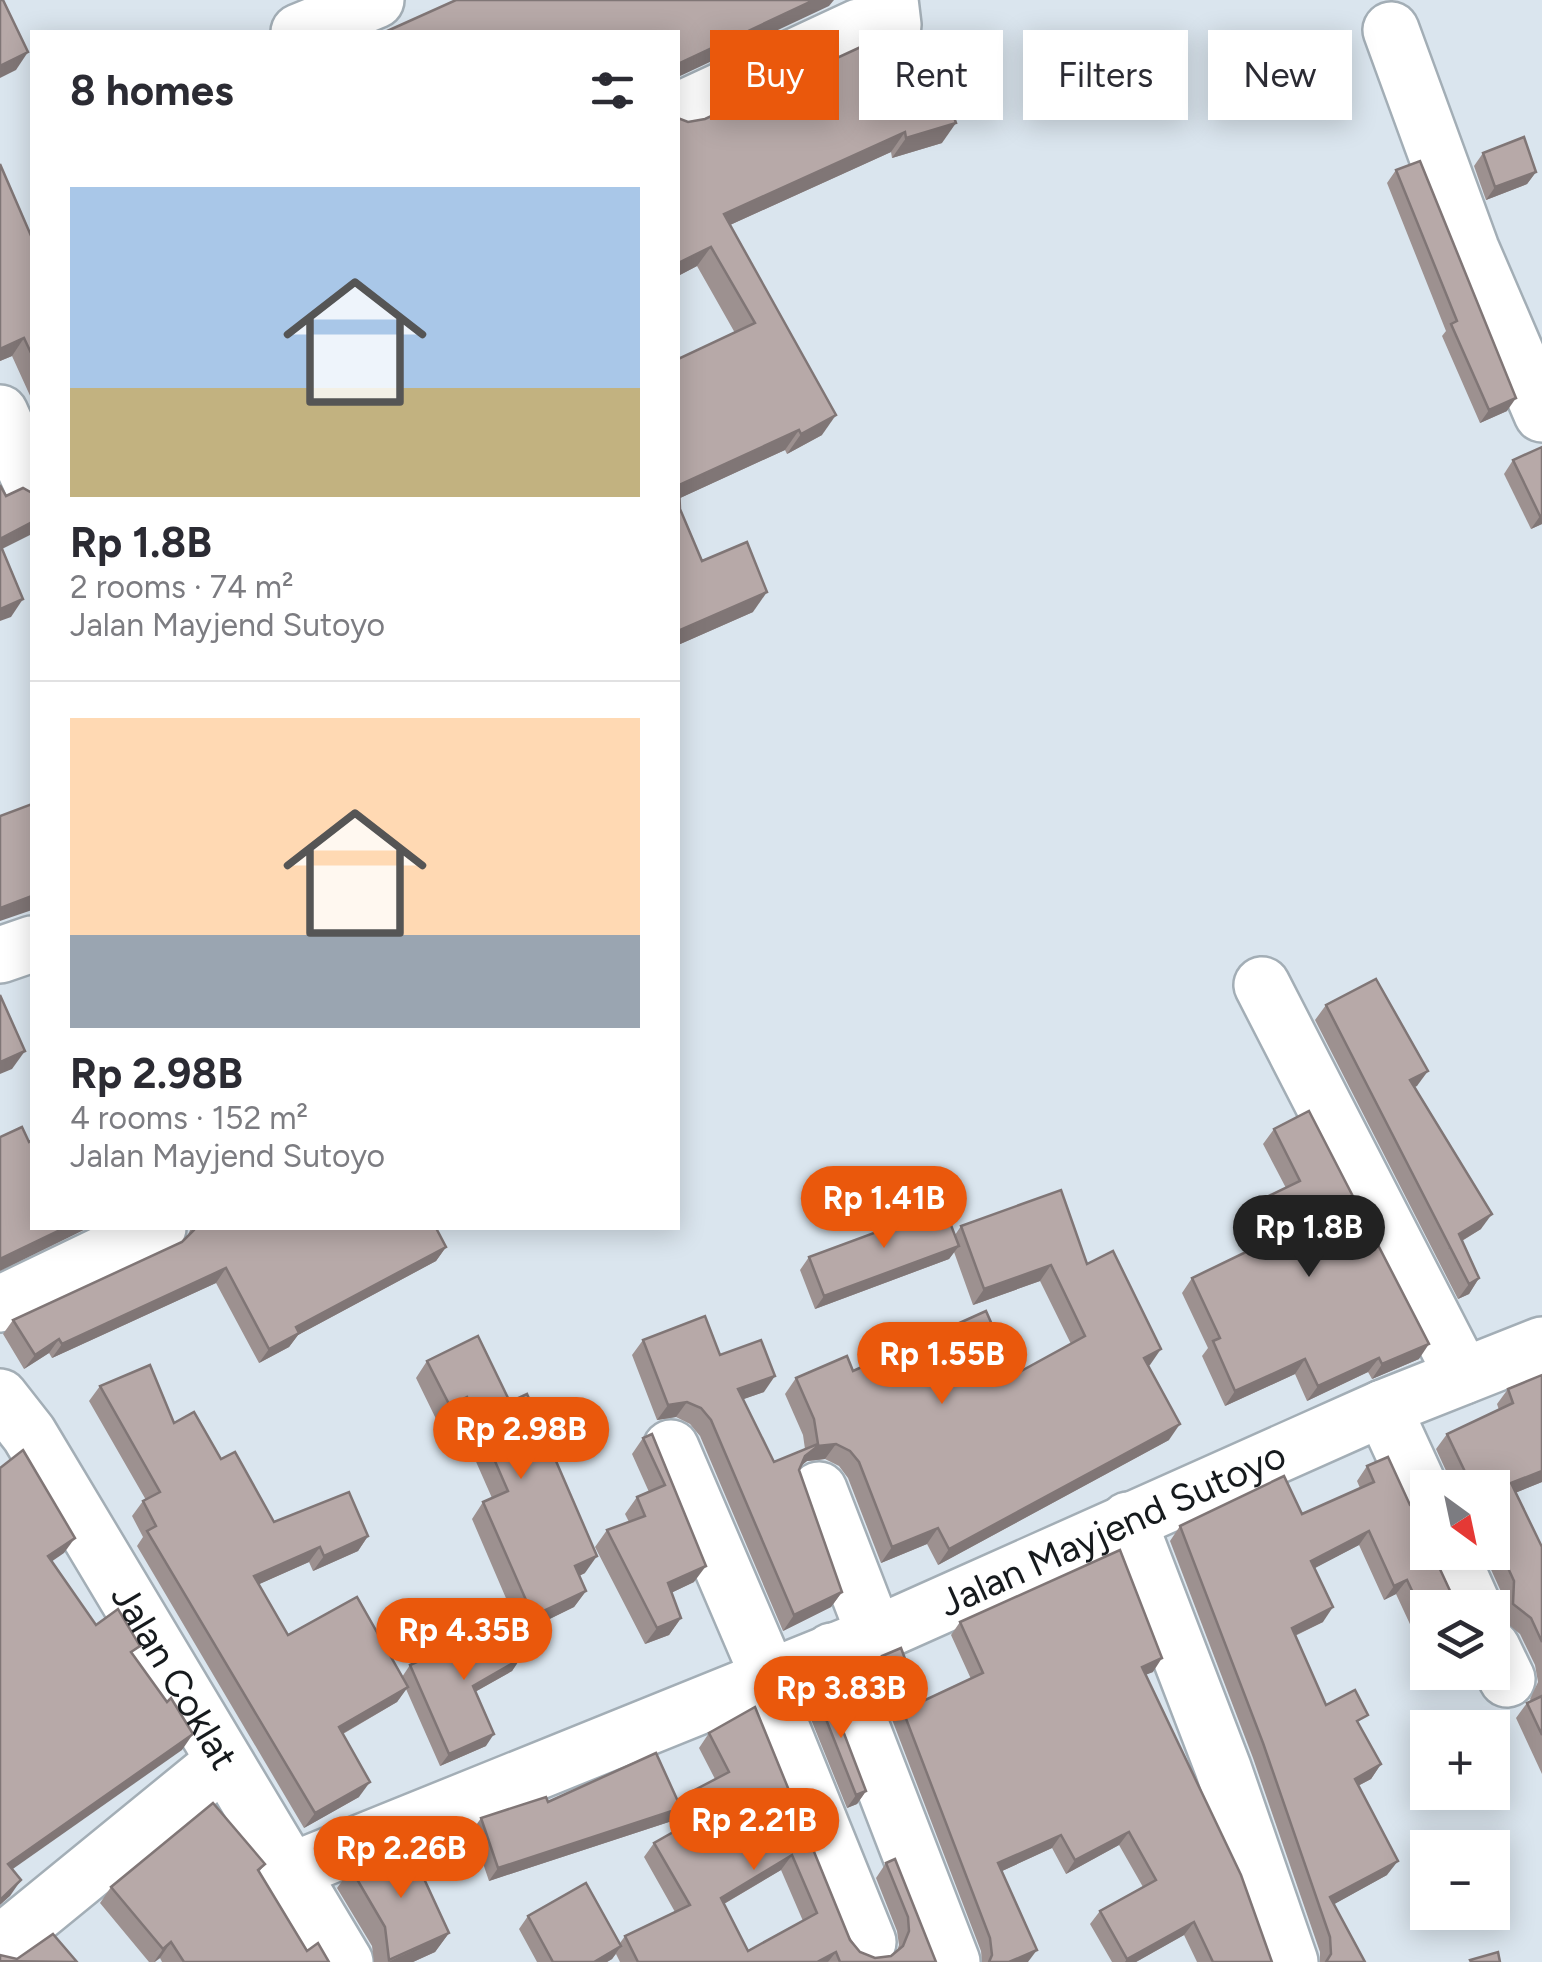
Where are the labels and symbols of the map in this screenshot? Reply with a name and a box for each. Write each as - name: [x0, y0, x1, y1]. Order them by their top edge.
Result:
- pin: Rp 1.41B: [781, 1166, 987, 1251]
- pin: Rp 1.8B: [1217, 1195, 1401, 1280]
- pin: Rp 1.55B: [839, 1322, 1045, 1407]
- pin: Rp 2.98B: [418, 1397, 624, 1482]
- street label: Jalan Mayjend Sutoyo: [932, 1431, 1293, 1626]
- north arrow: [1410, 1470, 1510, 1570]
- street label: Jalan Coklat: [101, 1576, 247, 1778]
- pin: Rp 4.35B: [361, 1598, 567, 1683]
- pin: Rp 3.83B: [738, 1656, 944, 1741]
- pin: Rp 2.21B: [651, 1788, 857, 1873]
- pin: Rp 2.26B: [298, 1816, 504, 1901]

